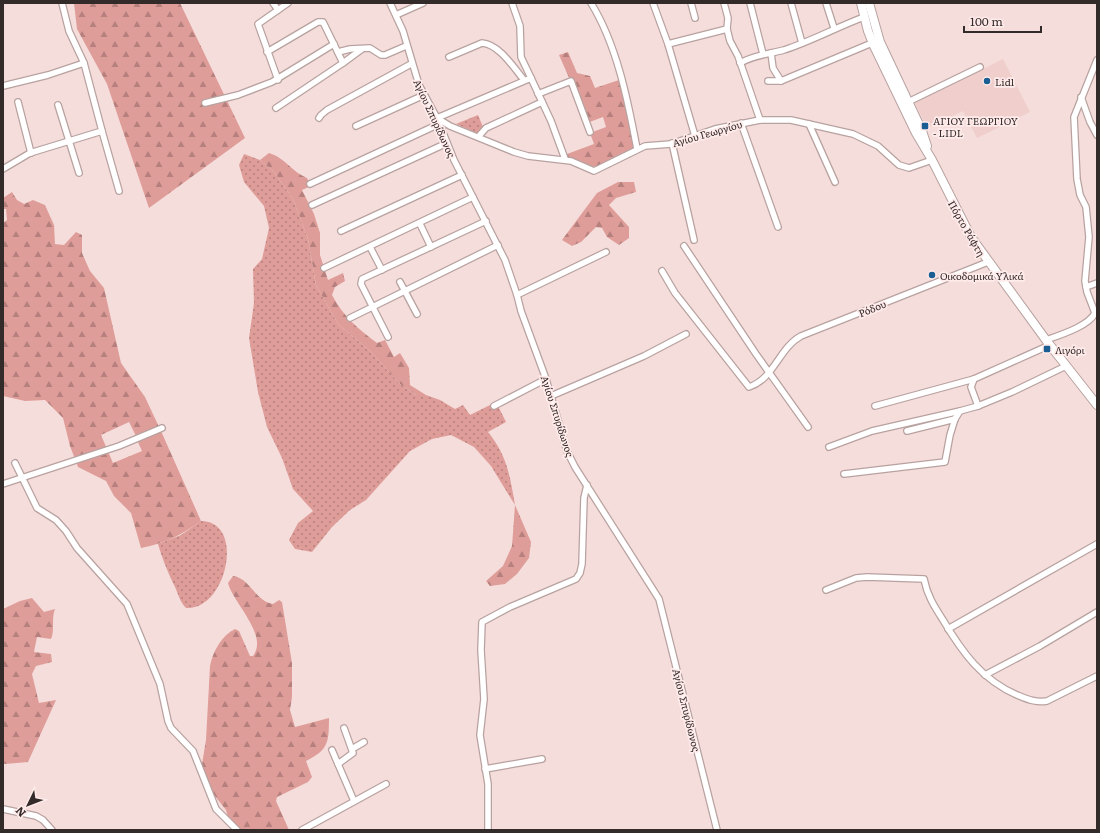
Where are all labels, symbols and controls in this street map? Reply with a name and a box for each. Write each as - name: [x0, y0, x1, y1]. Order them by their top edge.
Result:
- scale bar: [964, 8, 1041, 34]
- text: 100 m: [970, 12, 1003, 30]
- place label: Lidl: [995, 74, 1015, 89]
- street label: Αγίου Σπυρίδωνος: [410, 76, 460, 160]
- marker: Lidl: [982, 76, 992, 86]
- place label: ΑΓΙΟΥ ΓΕΩΡΓΙΟΥ - LIDL: [933, 113, 1018, 140]
- street label: Αγίου Γεωργίου: [670, 116, 744, 150]
- marker: ΑΓΙΟΥ ΓΕΩΡΓΙΟΥ - LIDL: [920, 121, 930, 131]
- street label: Πόρτο Ράφτη: [945, 197, 989, 259]
- place label: Οικοδομικά Υλικά: [940, 268, 1024, 283]
- marker: Οικοδομικά Υλικά: [927, 270, 937, 280]
- street label: Ρόδου: [856, 296, 888, 320]
- place label: Λιγόρι: [1055, 342, 1085, 357]
- marker: Λιγόρι: [1042, 344, 1052, 354]
- street label: Αγίου Σπυρίδωνος: [538, 373, 578, 459]
- street label: Αγίου Σπυρίδωνος: [669, 667, 705, 753]
- north arrow: [8, 785, 48, 825]
- text: N: [11, 804, 29, 821]

